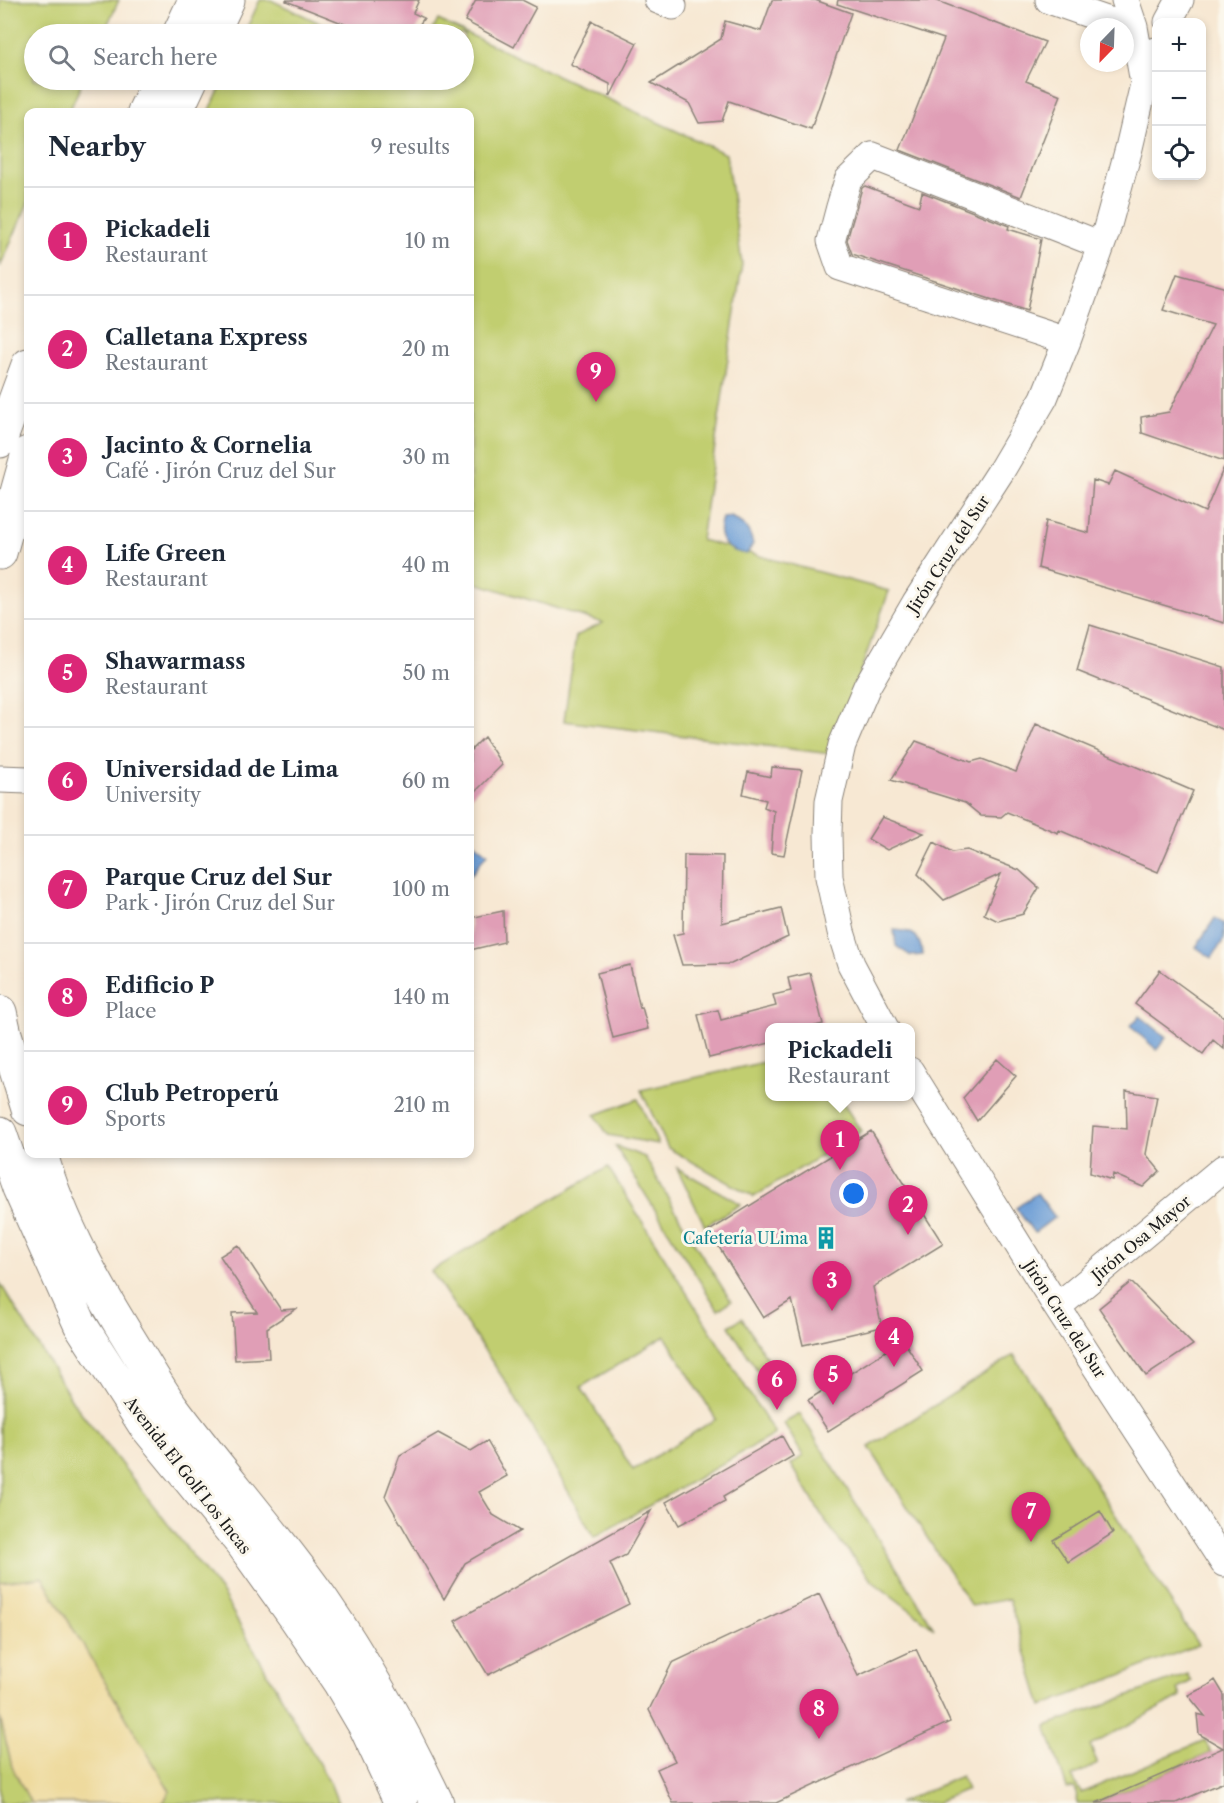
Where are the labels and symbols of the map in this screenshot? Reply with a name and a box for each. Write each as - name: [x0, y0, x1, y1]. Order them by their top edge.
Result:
- north arrow: [1080, 18, 1134, 72]
- pin: 9: [576, 352, 616, 402]
- street label: Jirón Cruz del Sur: [901, 491, 994, 619]
- pin: 1: [820, 1120, 860, 1170]
- your location: [839, 1179, 868, 1208]
- pin: 2: [888, 1186, 928, 1235]
- street label: Jirón Osa Mayor: [1085, 1191, 1195, 1287]
- building icon: Cafetería ULima: [813, 1225, 839, 1251]
- place label: Cafetería ULima: [683, 1228, 809, 1248]
- street label: Jirón Cruz del Sur: [1018, 1254, 1111, 1382]
- pin: 3: [812, 1262, 852, 1311]
- pin: 4: [874, 1318, 914, 1367]
- pin: 5: [814, 1356, 852, 1405]
- pin: 6: [758, 1360, 796, 1410]
- street label: Avenida El Golf Los Incas: [120, 1392, 256, 1558]
- pin: 7: [1012, 1492, 1050, 1542]
- pin: 8: [800, 1690, 838, 1739]

